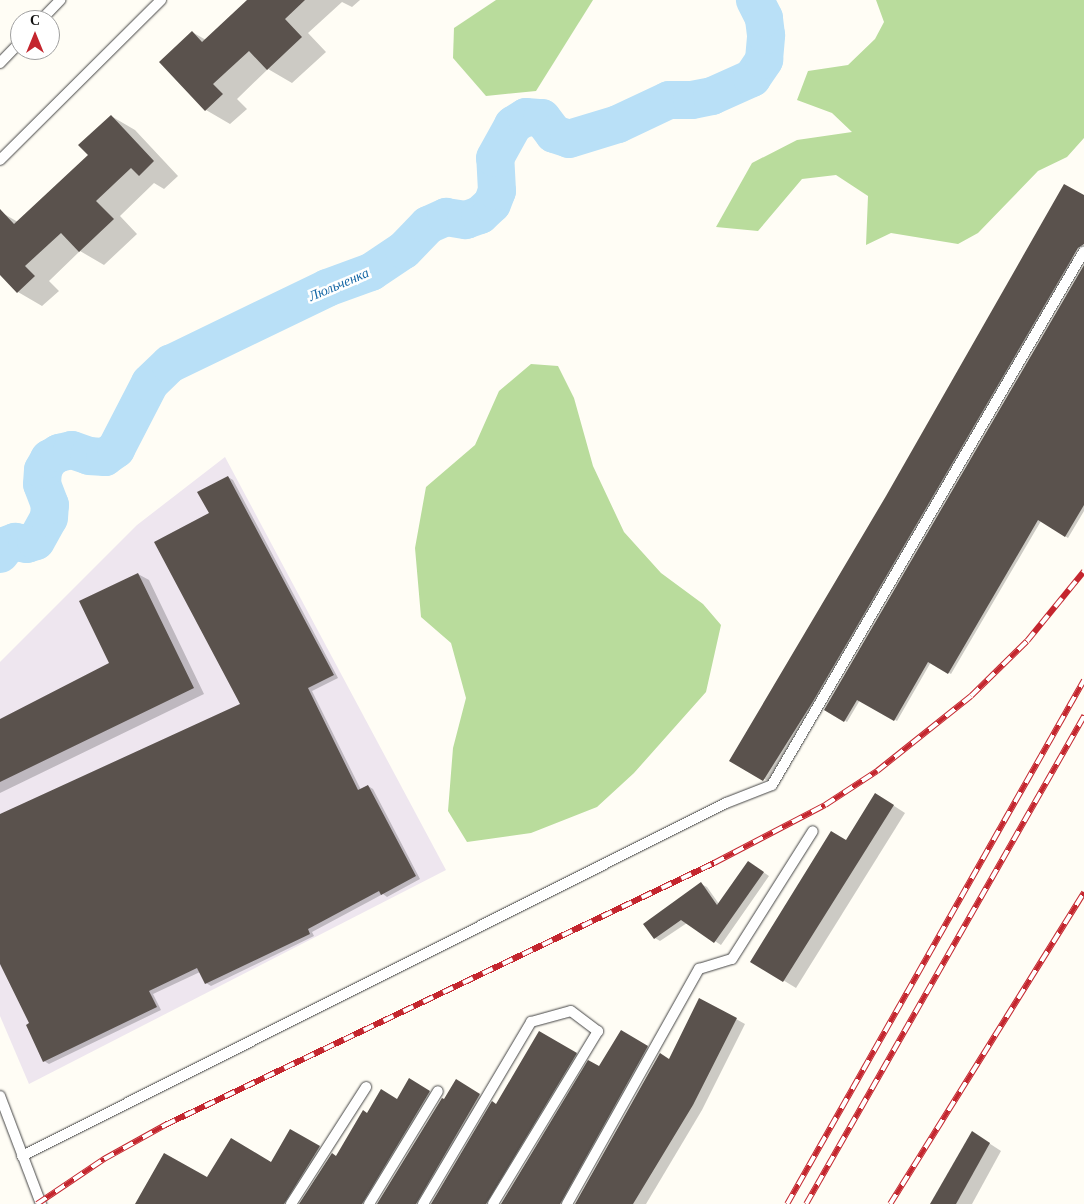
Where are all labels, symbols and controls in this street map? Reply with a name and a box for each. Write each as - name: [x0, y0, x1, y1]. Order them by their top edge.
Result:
- north arrow: [10, 10, 60, 60]
- text: С: [30, 13, 40, 28]
- water label: Люльченка: [306, 265, 372, 305]

